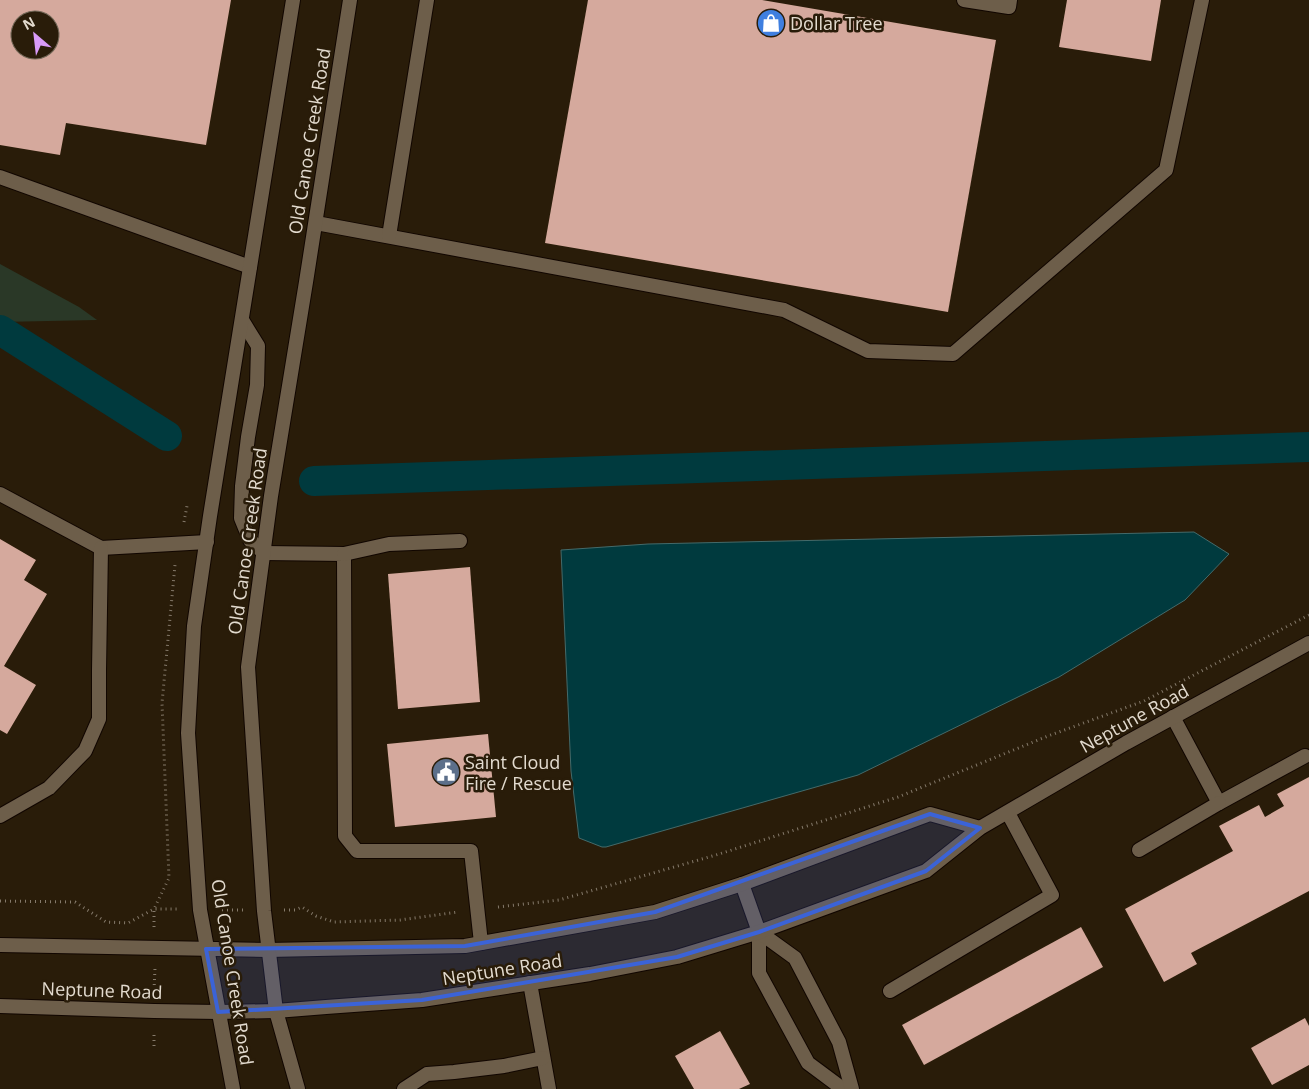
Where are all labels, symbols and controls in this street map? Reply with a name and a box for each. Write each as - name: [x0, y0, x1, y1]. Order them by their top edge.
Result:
- shop icon: Dollar Tree: [756, 8, 786, 38]
- north arrow: [10, 10, 60, 60]
- place label: Dollar Tree: [790, 11, 883, 35]
- text: N: [19, 12, 38, 34]
- street label: Old Canoe Creek Road: [282, 46, 336, 236]
- street label: Old Canoe Creek Road: [222, 446, 272, 636]
- street label: Neptune Road: [1075, 678, 1193, 758]
- place label: Saint Cloud Fire / Rescue: [465, 750, 572, 795]
- public building icon: Saint Cloud Fire / Rescue: [431, 757, 461, 787]
- street label: Old Canoe Creek Road: [206, 877, 260, 1067]
- street label: Neptune Road: [440, 948, 564, 990]
- street label: Neptune Road: [41, 976, 163, 1004]

